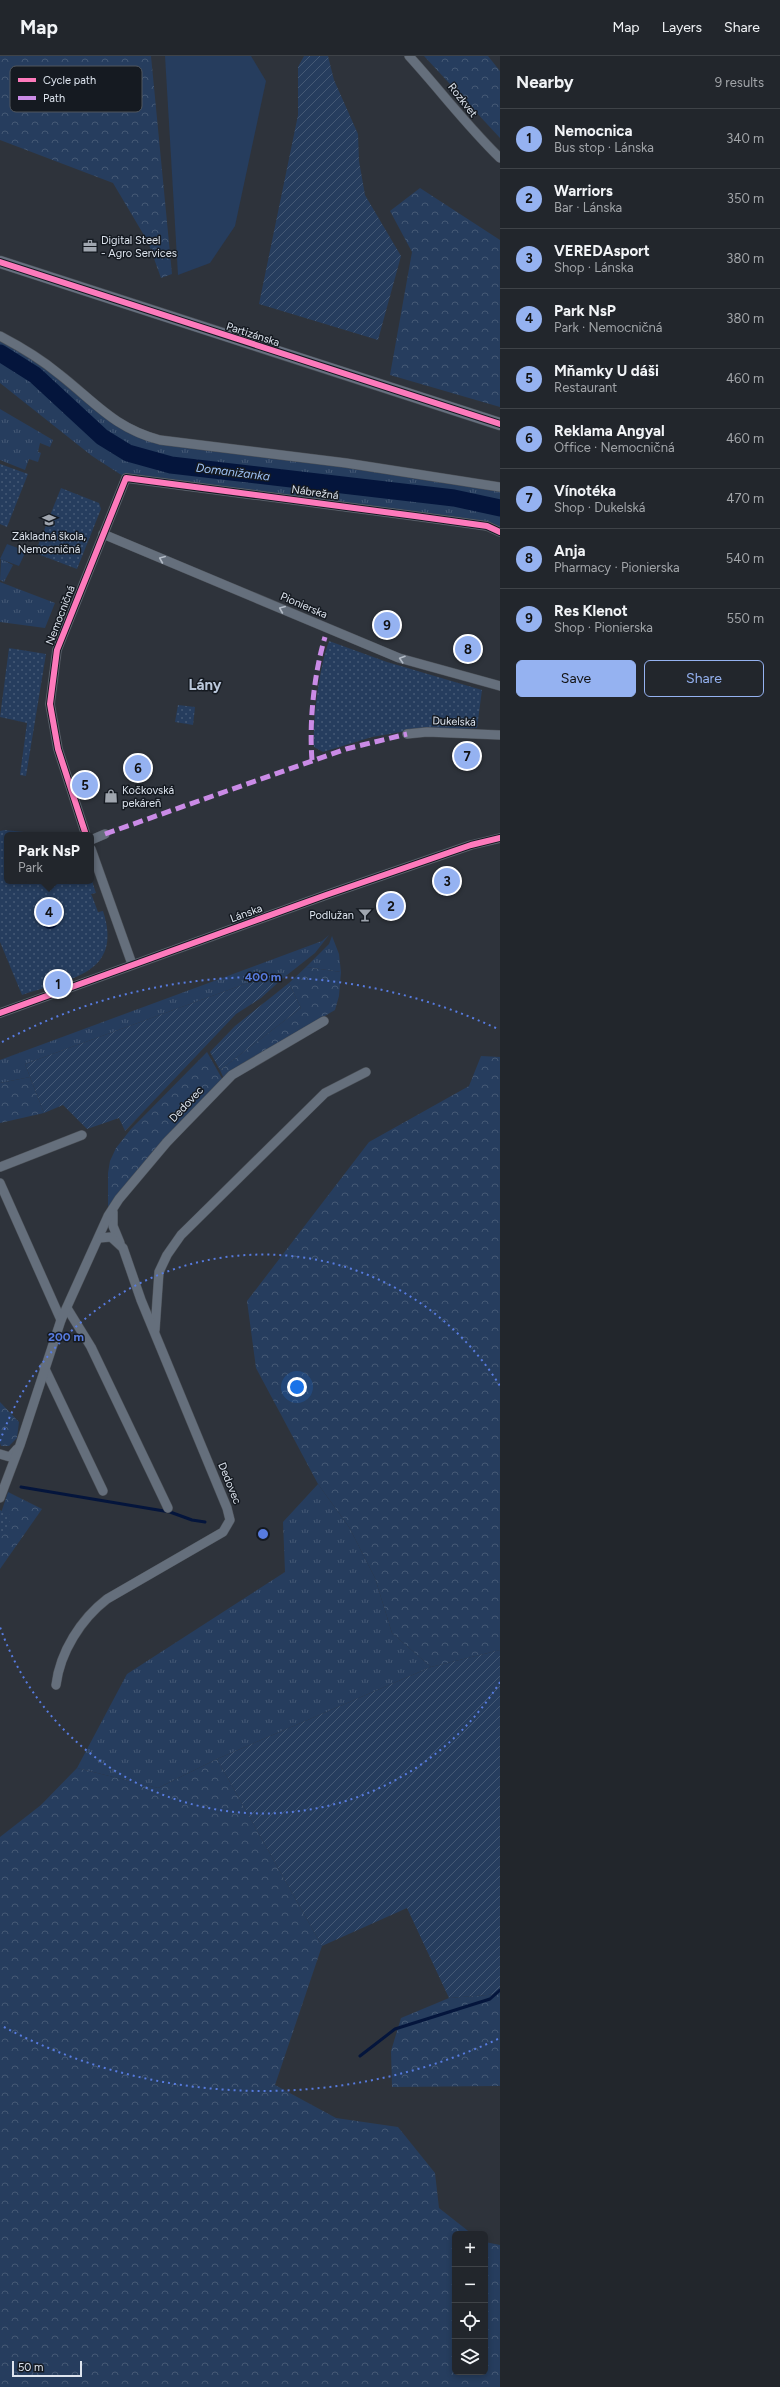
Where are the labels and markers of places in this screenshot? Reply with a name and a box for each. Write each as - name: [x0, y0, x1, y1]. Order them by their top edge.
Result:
- place label: Digital Steel - Agro Services: [101, 234, 177, 260]
- office icon: Digital Steel - Agro Services: [82, 238, 98, 254]
- school or university icon: Základná škola, Nemocničná: [41, 512, 57, 528]
- place label: Základná škola, Nemocničná: [12, 530, 87, 556]
- pin: 9: [374, 610, 400, 640]
- pin: 8: [455, 634, 481, 664]
- pin: 7: [454, 741, 480, 771]
- pin: 6: [125, 753, 151, 783]
- pin: 5: [72, 770, 98, 800]
- place label: Kočkovská pekáreň: [122, 784, 174, 810]
- shop icon: Kočkovská pekáreň: [103, 788, 119, 804]
- pin: 3: [434, 866, 460, 896]
- pin: 2: [378, 891, 404, 921]
- pin: 4: [36, 897, 62, 927]
- bar icon: Podlužan: [357, 907, 373, 923]
- place label: Podlužan: [309, 909, 354, 922]
- pin: 1: [45, 969, 71, 999]
- centre of rings: [256, 1527, 270, 1541]

